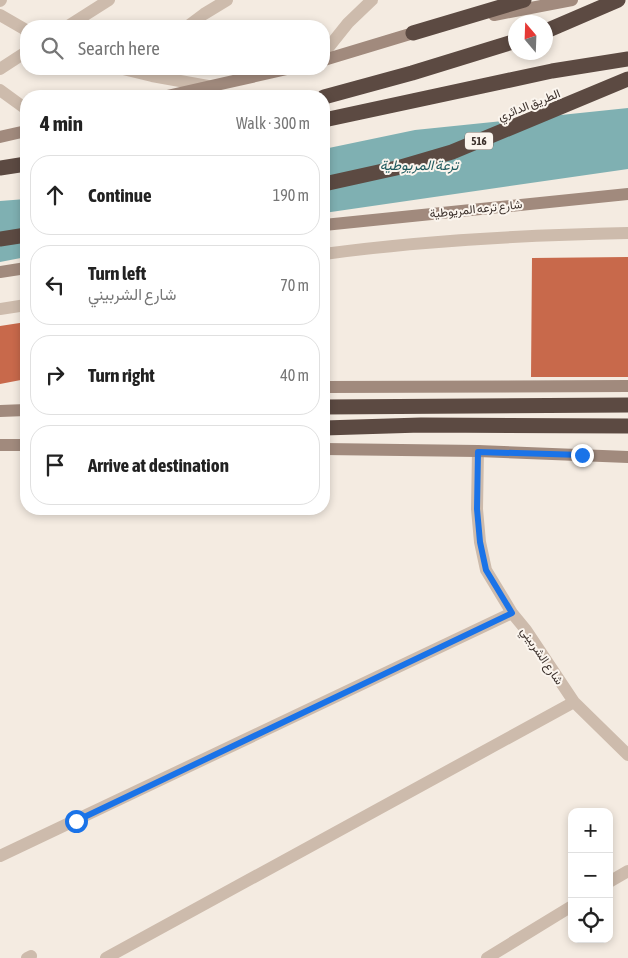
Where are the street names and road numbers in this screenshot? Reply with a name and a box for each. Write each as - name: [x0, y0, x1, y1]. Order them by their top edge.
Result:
- street label: الطريق الدائري: [496, 86, 563, 127]
- road number: 516: [465, 132, 493, 150]
- street label: شارع ترعه المريوطية: [429, 197, 523, 223]
- street label: شارع الشربيني: [515, 625, 566, 689]

